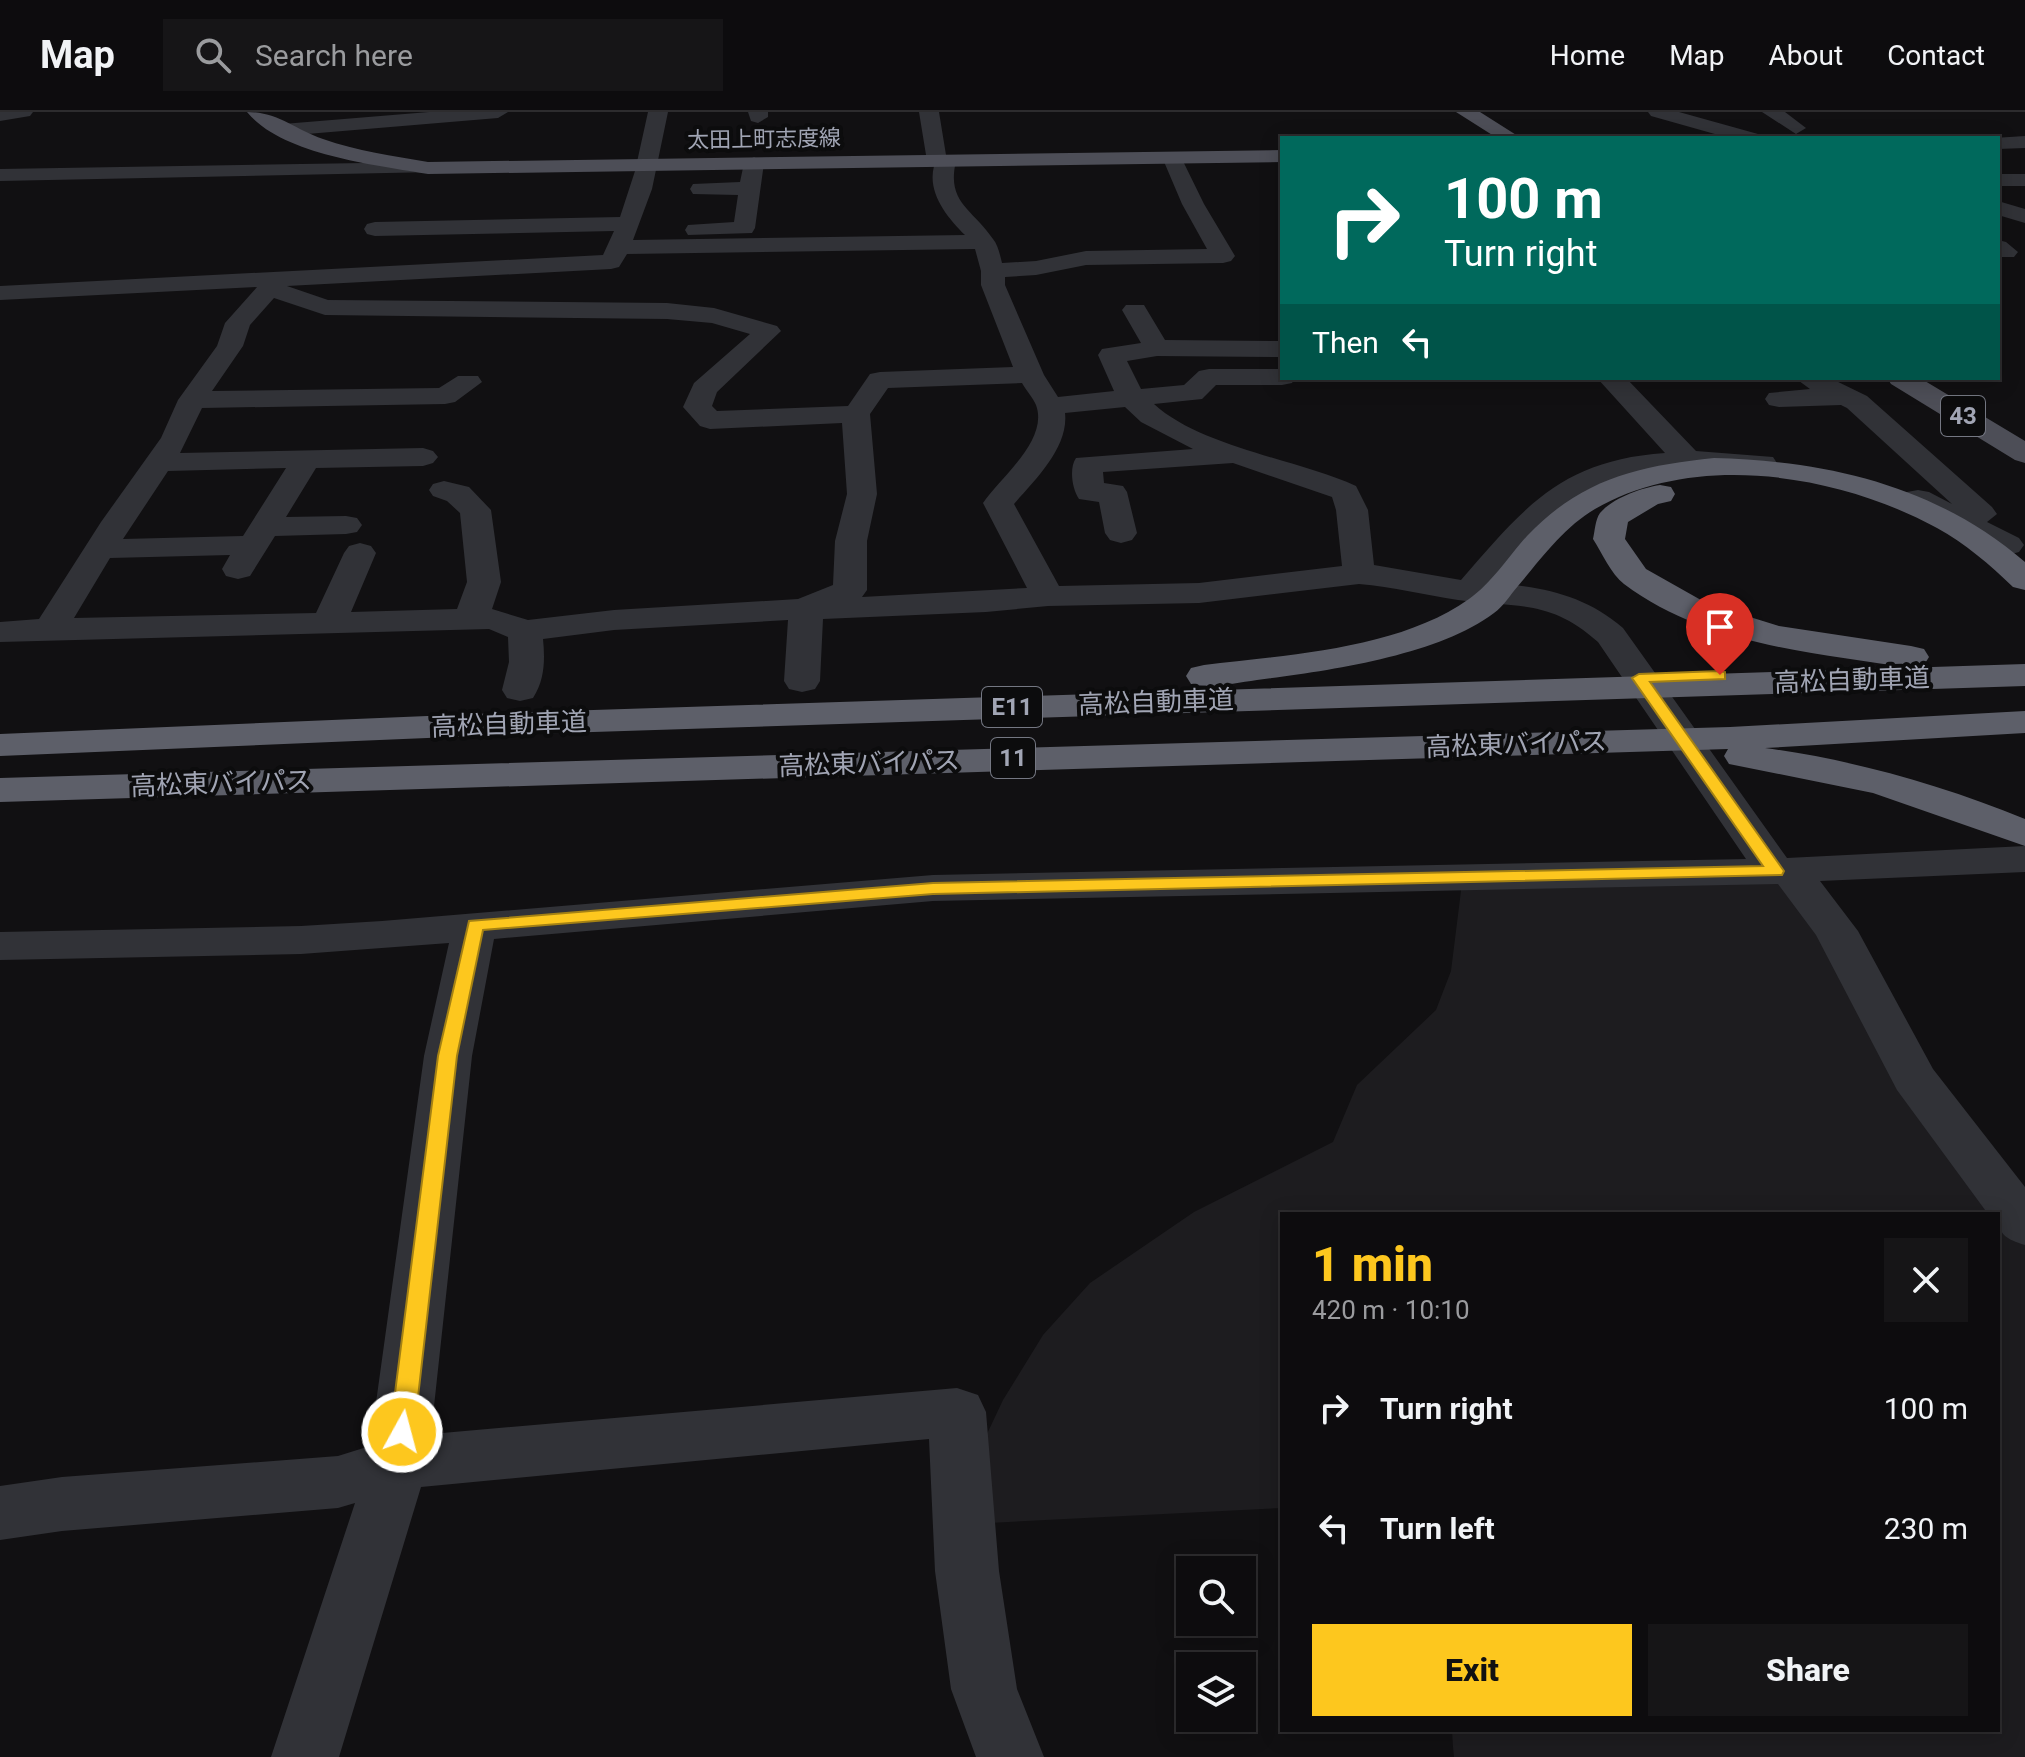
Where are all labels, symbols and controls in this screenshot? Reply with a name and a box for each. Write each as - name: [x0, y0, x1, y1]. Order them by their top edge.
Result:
- search box: [163, 19, 723, 91]
- text: Map: [40, 33, 115, 77]
- icon: search: [191, 33, 235, 77]
- text: Search here: [255, 38, 413, 73]
- text: Home: [1550, 39, 1625, 72]
- text: Map: [1669, 39, 1725, 72]
- text: About: [1769, 39, 1843, 72]
- text: Contact: [1887, 39, 1985, 72]
- street label: 太田上町志度線: [687, 125, 841, 153]
- text: 100 m: [1444, 166, 1603, 232]
- icon: right: [1312, 168, 1416, 272]
- text: Turn right: [1444, 233, 1597, 275]
- icon: left: [1395, 320, 1439, 364]
- text: Then: [1312, 325, 1379, 360]
- road number: 43: [1941, 396, 1985, 436]
- pin: [1686, 593, 1754, 675]
- icon: arrive: [1698, 605, 1742, 649]
- street label: 高松自動車道: [1774, 662, 1930, 698]
- street label: 高松自動車道: [1078, 684, 1234, 720]
- road number: E11: [982, 687, 1042, 727]
- street label: 高松自動車道: [431, 706, 587, 742]
- street label: 高松東バイパス: [1425, 726, 1607, 762]
- road number: 11: [991, 738, 1035, 778]
- street label: 高松東バイパス: [778, 745, 960, 781]
- street label: 高松東バイパス: [130, 765, 312, 801]
- text: 1 min: [1312, 1236, 1433, 1293]
- button: close: [1884, 1238, 1968, 1322]
- text: 420 m · 10:10: [1312, 1295, 1470, 1325]
- icon: right: [1312, 1386, 1356, 1430]
- position arrow: [360, 1390, 444, 1474]
- text: Turn right: [1380, 1391, 1513, 1426]
- text: 100 m: [1884, 1391, 1968, 1426]
- icon: left: [1312, 1506, 1356, 1550]
- text: Turn left: [1380, 1511, 1495, 1546]
- text: 230 m: [1884, 1511, 1968, 1546]
- map controls: [1176, 1556, 1256, 1732]
- button: search: [1176, 1556, 1256, 1636]
- button: Exit: [1312, 1624, 1632, 1716]
- button: Share: [1648, 1624, 1968, 1716]
- button: layers: [1176, 1652, 1256, 1732]

